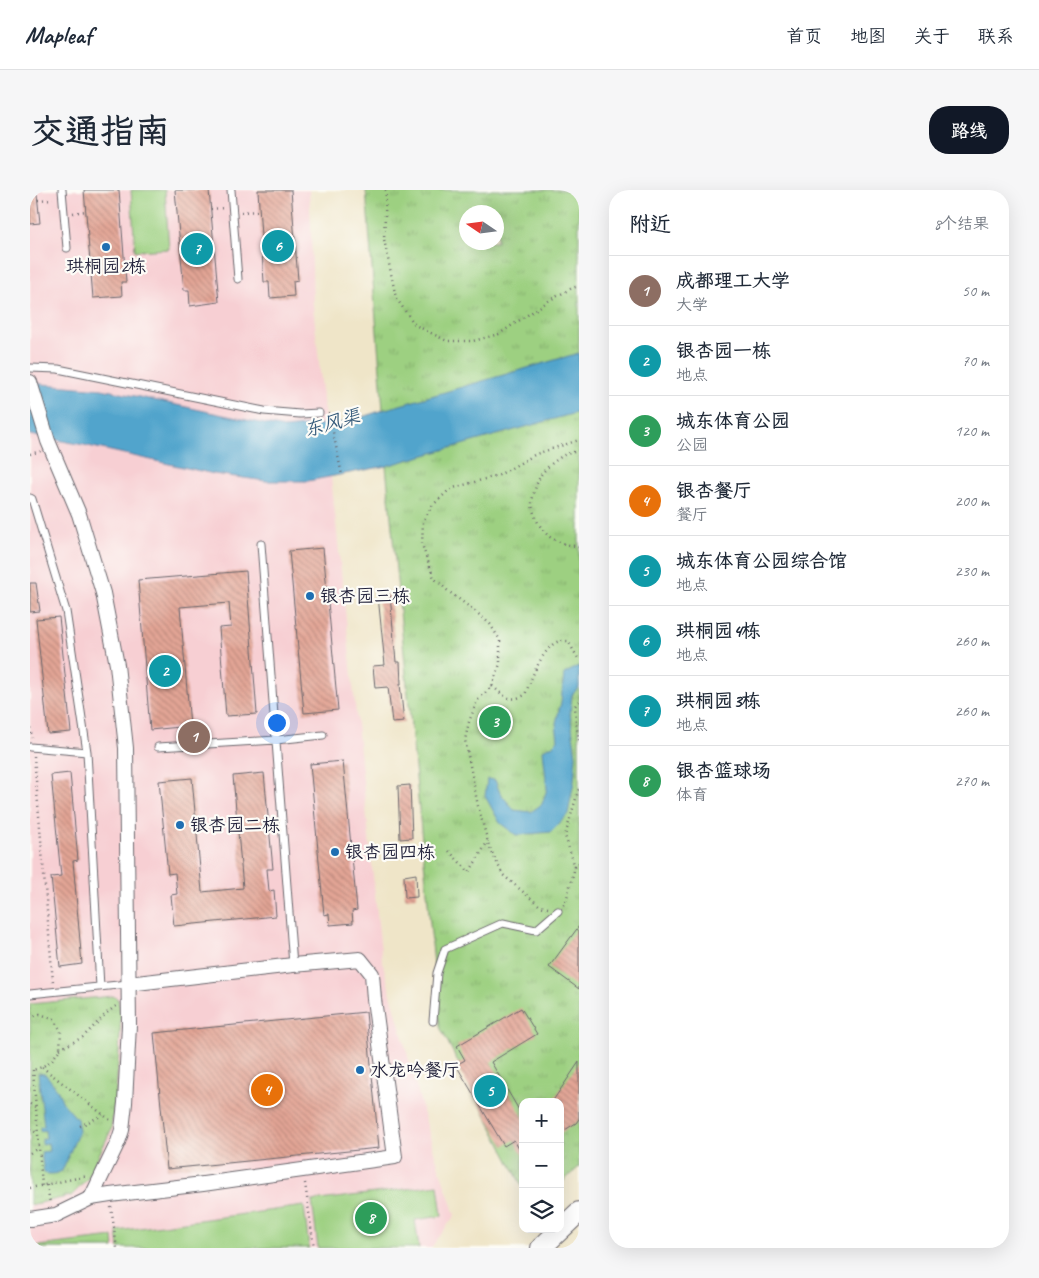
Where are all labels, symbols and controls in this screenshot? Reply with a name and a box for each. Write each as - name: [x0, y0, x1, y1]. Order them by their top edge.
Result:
- text: Mapleaf: [25, 20, 92, 50]
- text: 首页: [786, 25, 822, 47]
- text: 地图: [850, 25, 886, 47]
- text: 关于: [914, 25, 950, 47]
- text: 联系: [978, 25, 1014, 47]
- button: 路线: [929, 106, 1009, 154]
- text: 交通指南: [30, 109, 170, 154]
- north arrow: [459, 205, 504, 250]
- text: 附近: [629, 211, 671, 237]
- text: 8个结果: [934, 214, 989, 234]
- pin: 6: [262, 227, 294, 265]
- pin: 7: [181, 230, 213, 268]
- marker: 珙桐园2栋: [100, 241, 112, 253]
- place label: 珙桐园2栋: [66, 255, 146, 277]
- text: 成都理工大学: [676, 269, 790, 293]
- text: 1: [641, 281, 649, 301]
- text: 50 m: [962, 281, 989, 301]
- text: 大学: [676, 295, 708, 315]
- text: 银杏园一栋: [676, 339, 771, 363]
- text: 2: [641, 351, 649, 371]
- text: 70 m: [962, 351, 989, 371]
- text: 地点: [676, 365, 708, 385]
- water label: 东风渠: [301, 404, 365, 442]
- text: 城东体育公园: [676, 409, 790, 433]
- text: 3: [641, 421, 649, 441]
- text: 120 m: [955, 421, 989, 441]
- text: 公园: [676, 435, 708, 455]
- text: 银杏餐厅: [676, 479, 752, 503]
- text: 4: [641, 491, 649, 511]
- text: 200 m: [955, 491, 989, 511]
- text: 餐厅: [676, 505, 708, 525]
- text: 城东体育公园综合馆: [676, 549, 847, 573]
- text: 5: [642, 561, 648, 581]
- text: 230 m: [955, 561, 989, 581]
- text: 地点: [676, 575, 708, 595]
- place label: 银杏园三栋: [320, 585, 410, 607]
- marker: 银杏园三栋: [304, 590, 316, 602]
- text: 珙桐园4栋: [676, 619, 761, 643]
- text: 6: [641, 631, 649, 651]
- text: 260 m: [955, 631, 989, 651]
- text: 地点: [676, 645, 708, 665]
- pin: 2: [149, 652, 181, 690]
- text: 珙桐园3栋: [676, 689, 761, 713]
- text: 7: [641, 701, 649, 721]
- text: 260 m: [955, 701, 989, 721]
- pin: 3: [479, 703, 511, 741]
- your location: [264, 710, 290, 736]
- text: 地点: [676, 715, 708, 735]
- pin: 1: [178, 718, 210, 756]
- text: 银杏篮球场: [676, 759, 771, 783]
- text: 8: [641, 771, 649, 791]
- text: 270 m: [955, 771, 989, 791]
- text: 体育: [676, 785, 708, 805]
- place label: 银杏园二栋: [190, 814, 280, 836]
- marker: 银杏园二栋: [174, 819, 186, 831]
- place label: 银杏园四栋: [345, 841, 435, 863]
- marker: 银杏园四栋: [329, 846, 341, 858]
- place label: 水龙吟餐厅: [370, 1059, 460, 1081]
- marker: 水龙吟餐厅: [354, 1064, 366, 1076]
- pin: 4: [251, 1071, 283, 1109]
- pin: 5: [474, 1072, 506, 1110]
- map controls: [519, 1098, 564, 1233]
- button: +: [519, 1098, 564, 1143]
- button: −: [519, 1143, 564, 1188]
- button: layers: [519, 1188, 564, 1233]
- pin: 8: [355, 1199, 387, 1237]

